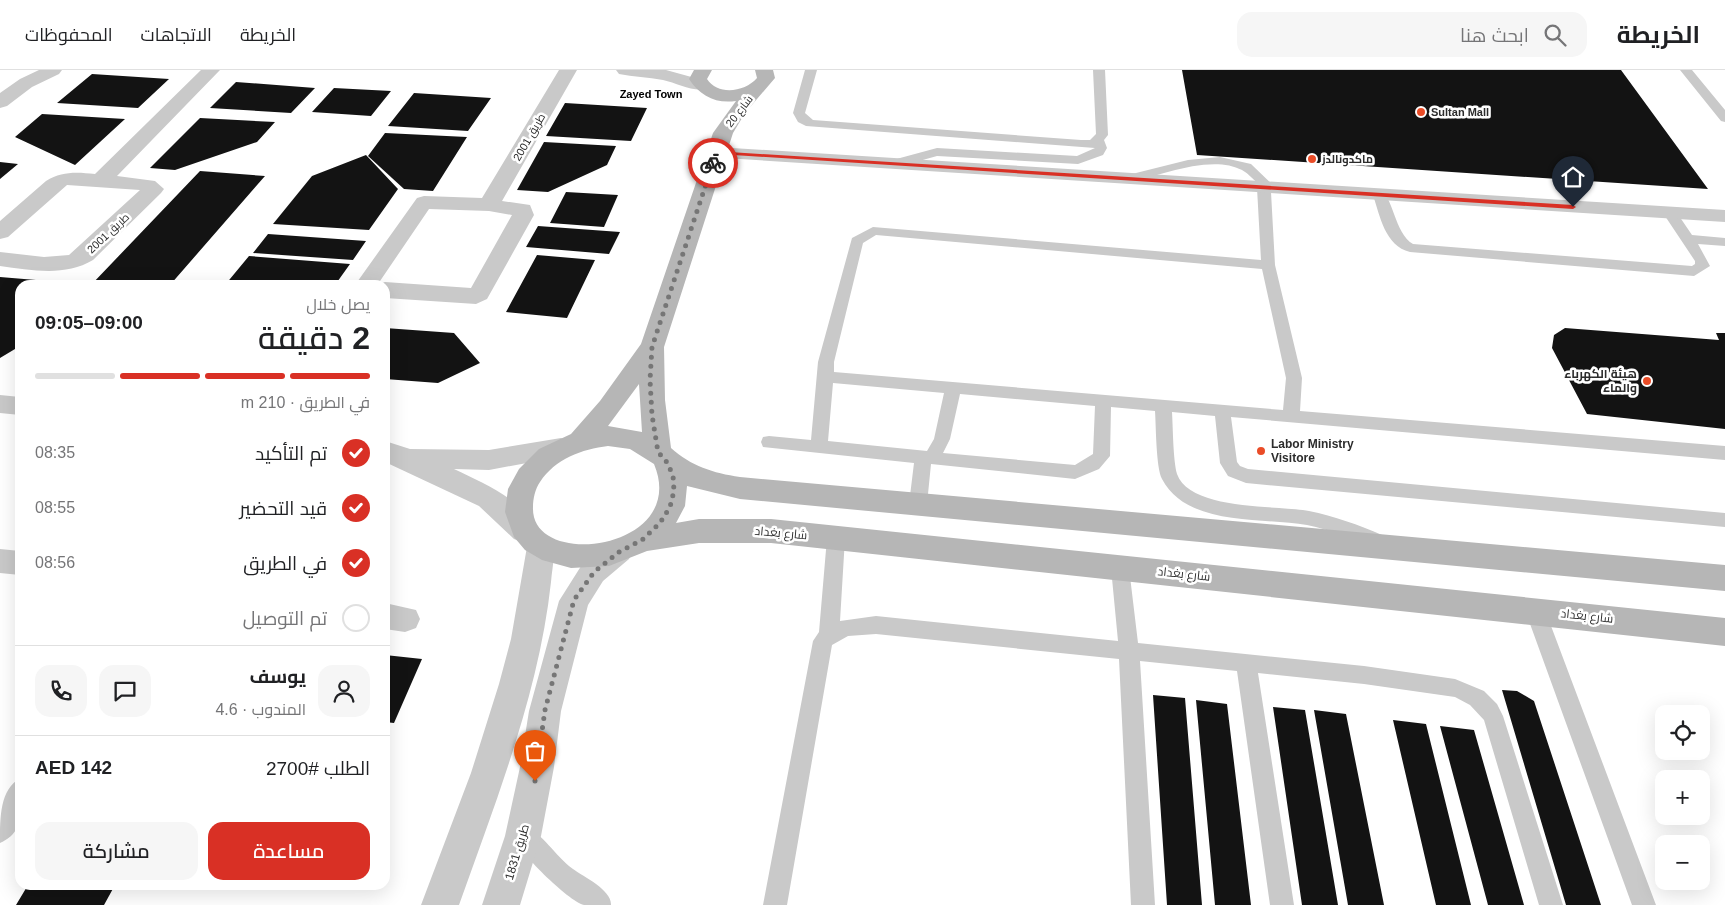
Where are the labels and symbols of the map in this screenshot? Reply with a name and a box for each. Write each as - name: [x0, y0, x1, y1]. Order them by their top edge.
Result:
- district label: Zayed Town: [620, 88, 683, 100]
- street label: شارع 20: [723, 93, 757, 130]
- marker: Sultan Mall: [1415, 106, 1427, 118]
- place label: Sultan Mall: [1431, 106, 1489, 118]
- street label: طريق 2001: [511, 111, 548, 163]
- courier: [688, 138, 738, 188]
- marker: ماكدونالدز: [1306, 153, 1318, 165]
- place label: ماكدونالدز: [1321, 153, 1373, 167]
- pin: [1552, 156, 1594, 207]
- street label: طريق 2001: [85, 211, 132, 256]
- place label: هيئة الكهرباء والماء: [1564, 367, 1637, 396]
- marker: هيئة الكهرباء والماء: [1641, 375, 1653, 387]
- place label: Labor Ministry Visitore: [1271, 437, 1354, 465]
- marker: Labor Ministry Visitore: [1255, 445, 1267, 457]
- street label: شارع بغداد: [754, 524, 808, 543]
- street label: شارع بغداد: [1157, 564, 1211, 585]
- street label: شارع بغداد: [1560, 606, 1614, 627]
- pin: [514, 730, 556, 781]
- street label: طريق 1831: [502, 822, 532, 882]

